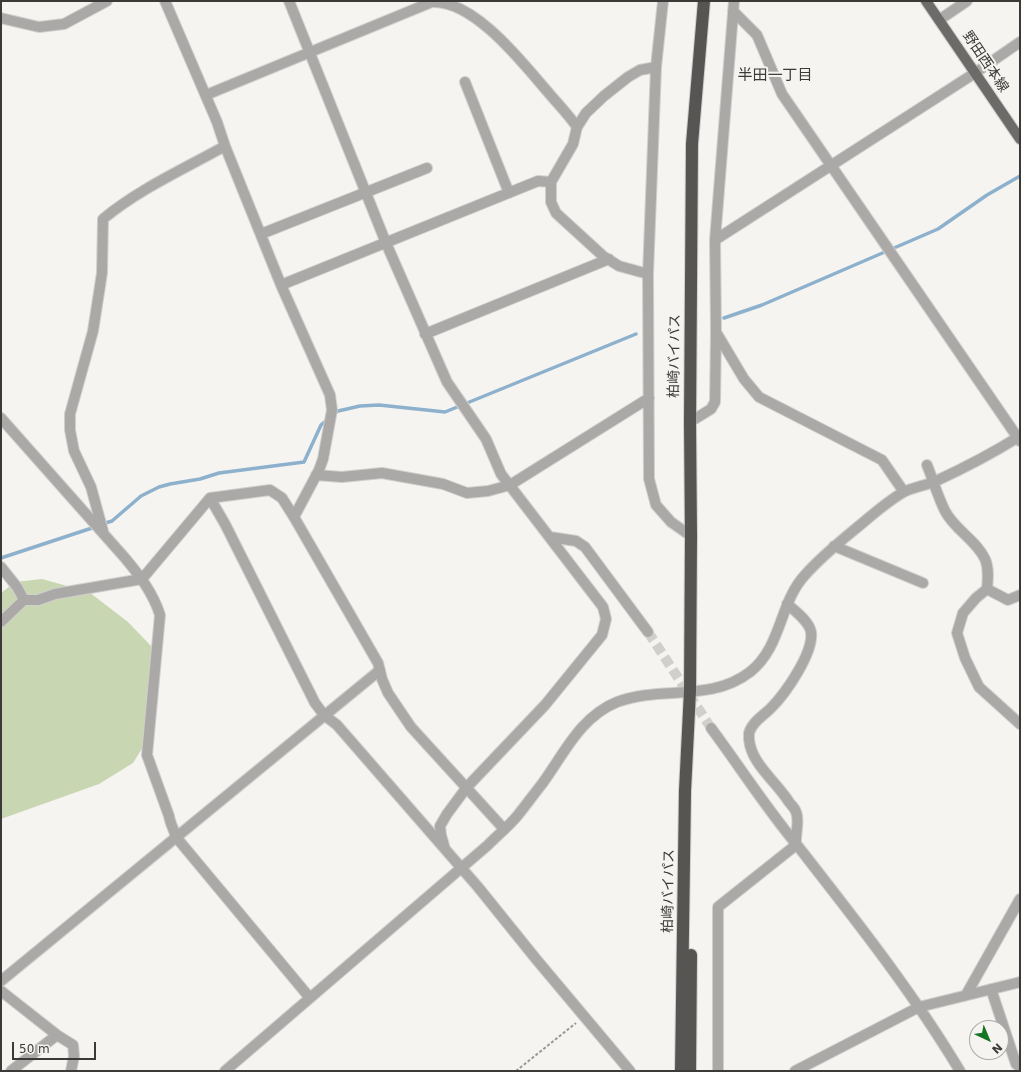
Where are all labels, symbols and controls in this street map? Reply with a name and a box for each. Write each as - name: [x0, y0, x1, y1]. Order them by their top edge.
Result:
- street label: 野田西本線: [958, 28, 1012, 96]
- district label: 半田一丁目: [738, 67, 812, 85]
- street label: 柏崎バイパス: [666, 314, 684, 398]
- street label: 柏崎バイパス: [660, 849, 678, 933]
- north arrow: [969, 1020, 1009, 1060]
- scale bar: [14, 1034, 98, 1060]
- text: N: [989, 1040, 1005, 1056]
- text: 50 m: [19, 1042, 50, 1056]

